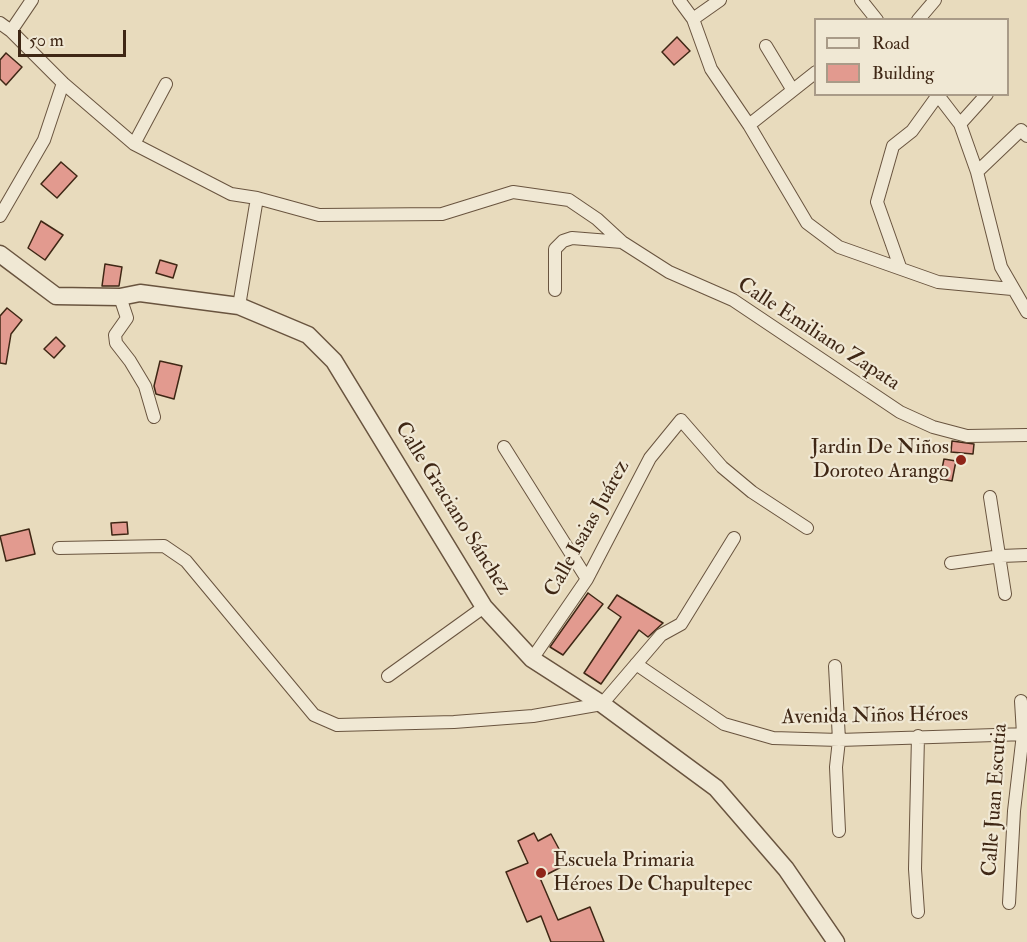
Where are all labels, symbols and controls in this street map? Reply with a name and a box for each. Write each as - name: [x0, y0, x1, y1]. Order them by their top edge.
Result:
- scale bar: [21, 18, 129, 56]
- legend: [814, 18, 1009, 96]
- text: 50 m: [29, 29, 64, 52]
- text: Road: [872, 32, 910, 55]
- text: Building: [872, 62, 934, 85]
- street label: Calle Emiliano Zapata: [732, 273, 904, 397]
- street label: Calle Graciano Sánchez: [388, 418, 516, 600]
- place label: Jardin De Niños Doroteo Arango: [811, 435, 949, 485]
- marker: Jardin De Niños Doroteo Arango: [954, 453, 968, 467]
- street label: Calle Isaias Juárez: [540, 456, 636, 602]
- street label: Avenida Niños Héroes: [782, 703, 968, 731]
- street label: Calle Juan Escutia: [978, 723, 1014, 877]
- place label: Escuela Primaria Héroes De Chapultepec: [553, 848, 752, 898]
- marker: Escuela Primaria Héroes De Chapultepec: [534, 866, 548, 880]

